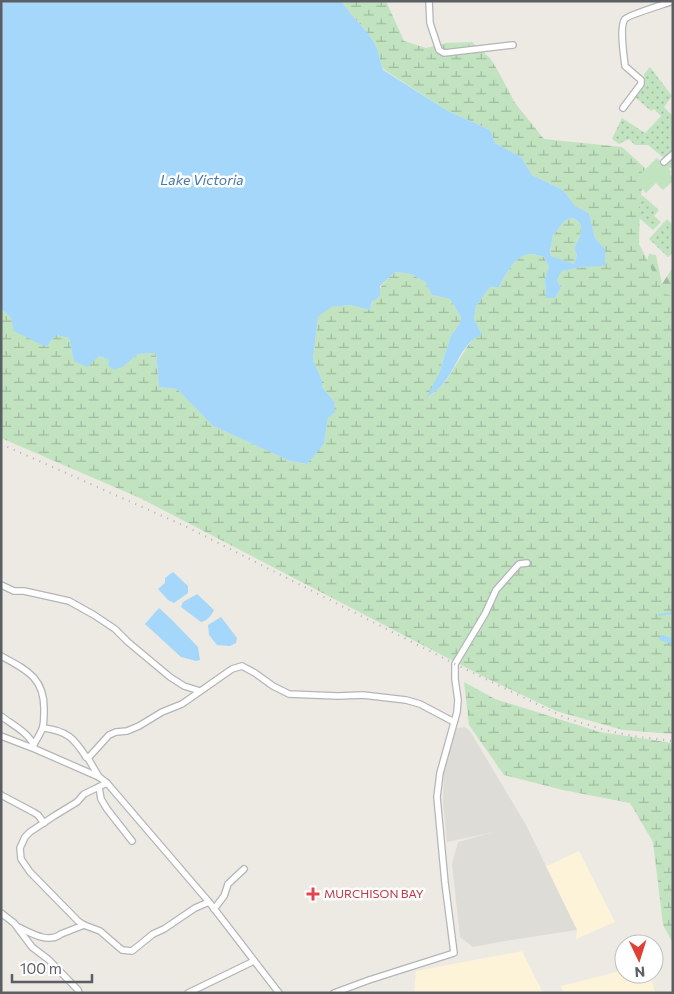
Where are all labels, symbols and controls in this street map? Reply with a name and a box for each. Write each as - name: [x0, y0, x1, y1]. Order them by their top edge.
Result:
- water label: Lake Victoria: [160, 171, 244, 188]
- place label: MURCHISON BAY: [324, 886, 424, 900]
- marker: MURCHISON BAY: [306, 887, 320, 901]
- north arrow: [614, 934, 664, 984]
- scale bar: [12, 952, 92, 984]
- text: 100 m: [20, 959, 62, 977]
- text: N: [634, 964, 646, 981]

